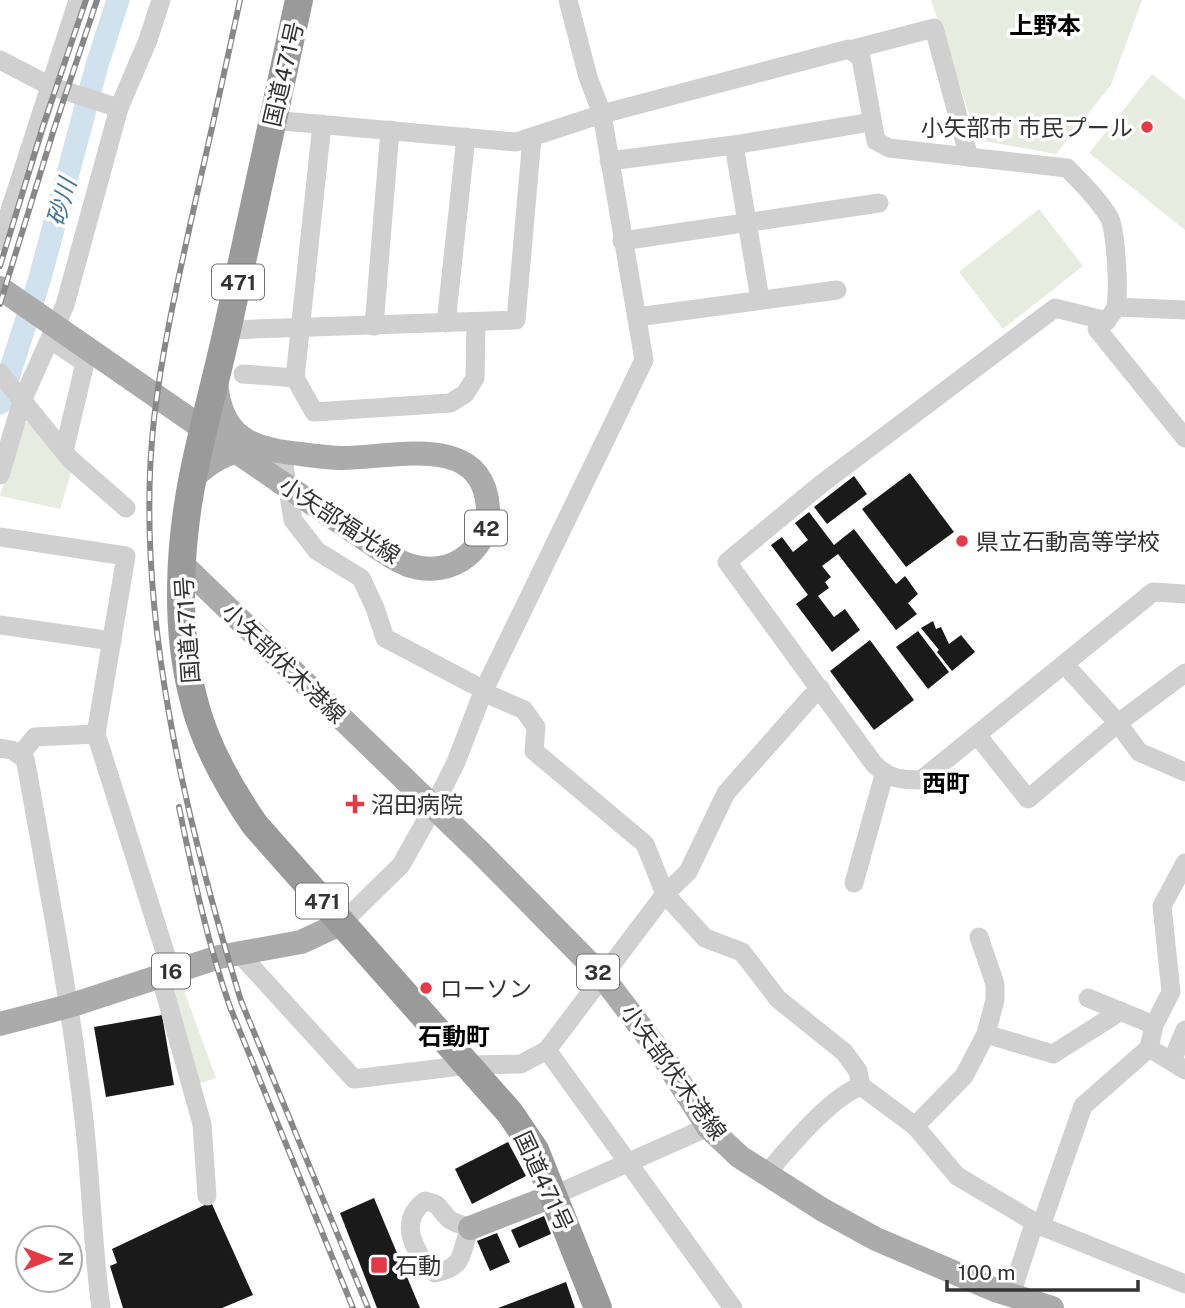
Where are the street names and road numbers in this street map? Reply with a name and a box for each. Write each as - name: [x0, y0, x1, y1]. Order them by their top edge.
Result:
- street label: 国道471号: [258, 19, 308, 129]
- road number: 471: [212, 264, 264, 300]
- street label: 小矢部福光線: [275, 471, 405, 569]
- road number: 42: [465, 510, 507, 546]
- street label: 国道471号: [170, 576, 204, 684]
- street label: 小矢部伏木港線: [217, 597, 351, 729]
- road number: 471: [296, 884, 348, 918]
- road number: 16: [152, 954, 190, 988]
- road number: 32: [577, 954, 619, 990]
- street label: 小矢部伏木港線: [616, 999, 732, 1145]
- street label: 国道471号: [509, 1127, 579, 1235]

